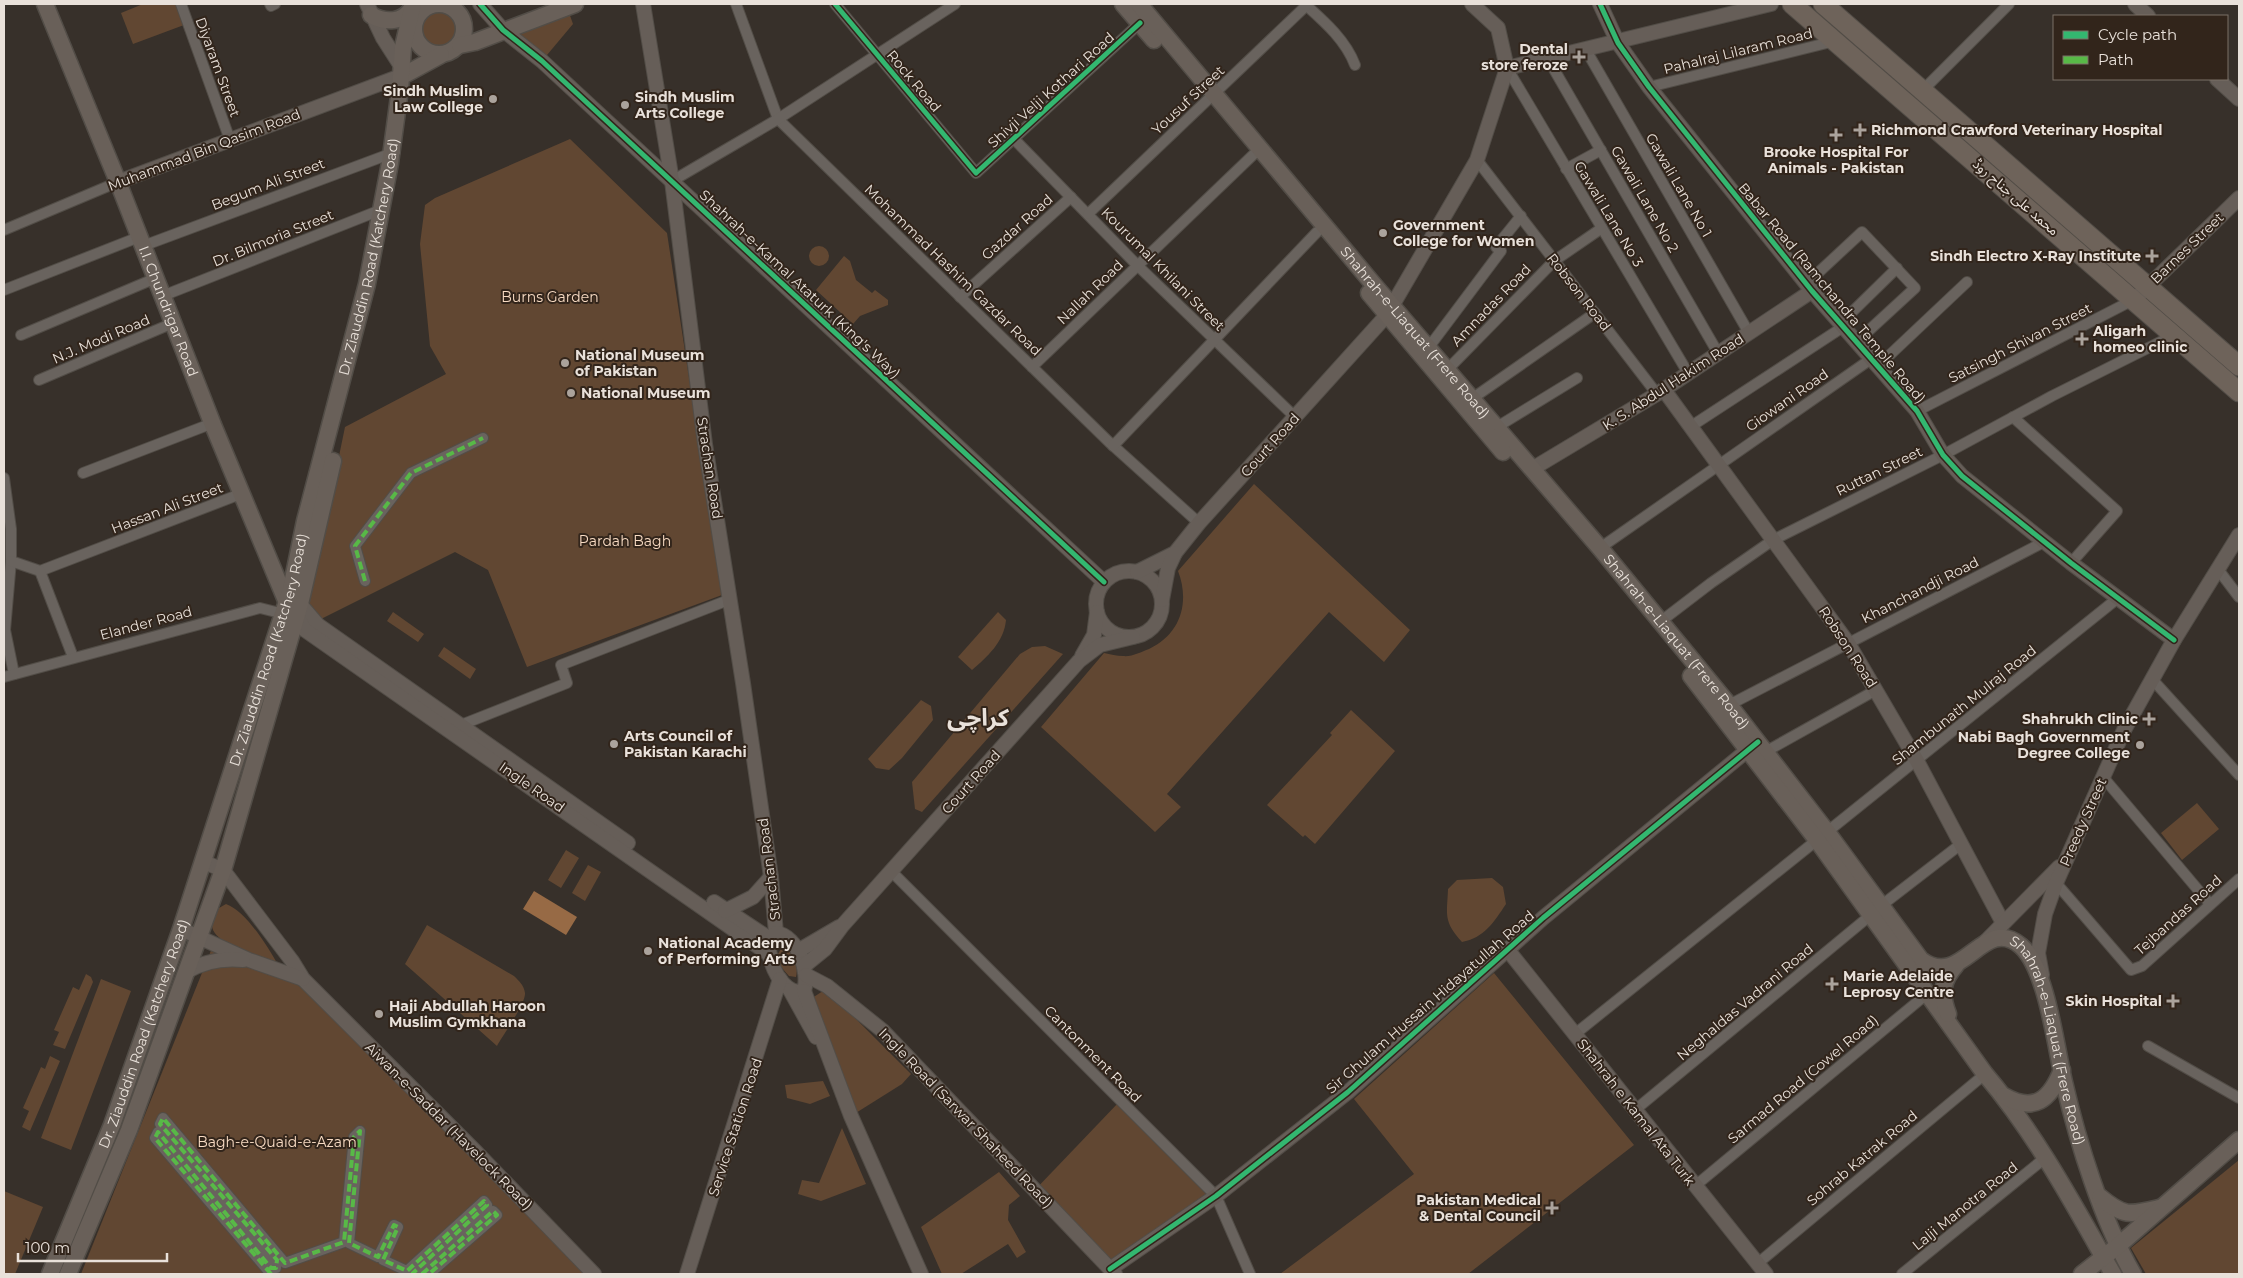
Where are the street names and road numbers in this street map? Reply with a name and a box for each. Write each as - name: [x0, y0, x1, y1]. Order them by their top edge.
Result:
- street label: Diyaram Street: [192, 15, 245, 120]
- street label: Pahalraj Lilaram Road: [1662, 24, 1814, 78]
- street label: Shivji Velji Kothari Road: [984, 28, 1118, 152]
- street label: Rock Road: [883, 46, 945, 116]
- street label: Yousuf Street: [1148, 61, 1228, 138]
- street label: Muhammad Bin Qasim Road: [105, 105, 303, 195]
- street label: Gawali Lane No 1: [1642, 130, 1716, 240]
- street label: Dr. Ziauddin Road (Katchery Road): [334, 137, 402, 377]
- street label: Gawali Lane No 2: [1607, 142, 1683, 256]
- street label: Begum Ali Street: [209, 154, 328, 214]
- street label: محمد علی جناح روڈ: [1968, 155, 2063, 241]
- street label: Gawali Lane No 3: [1570, 158, 1648, 270]
- street label: Babar Road (Ramchandra Temple Road): [1734, 179, 1930, 407]
- street label: Mohammad Hashim Gazdar Road: [861, 181, 1045, 359]
- street label: Shahrah-e-Kamal Ataturk (King's Way): [696, 186, 904, 382]
- street label: Gazdar Road: [978, 190, 1056, 264]
- street label: Kourumal Khilani Street: [1097, 203, 1229, 335]
- street label: Dr. Bilmoria Street: [210, 205, 336, 270]
- street label: Barnes Street: [2147, 208, 2228, 287]
- street label: I.I. Chundrigar Road: [135, 243, 202, 379]
- street label: Shahrah-e-Liaquat (Frere Road): [1336, 243, 1494, 422]
- street label: Robson Road: [1543, 250, 1615, 334]
- street label: Nallah Road: [1053, 256, 1127, 328]
- street label: Amnadas Road: [1447, 260, 1535, 350]
- street label: Satsingh Shivan Street: [1945, 299, 2095, 387]
- street label: N.J. Modi Road: [49, 310, 153, 368]
- street label: K. S. Abdul Hakim Road: [1599, 330, 1747, 434]
- street label: Giowani Road: [1742, 365, 1832, 435]
- street label: Court Road: [1237, 409, 1303, 481]
- street label: Strachan Road: [693, 416, 727, 520]
- street label: Ruttan Street: [1833, 442, 1926, 500]
- street label: Hassan Ali Street: [109, 478, 226, 538]
- street label: Dr. Ziauddin Road (Katchery Road): [225, 532, 311, 768]
- street label: Shahrah-e-Liaquat (Frere Road): [1600, 550, 1753, 733]
- street label: Khanchandji Road: [1858, 553, 1982, 627]
- street label: Elander Road: [98, 602, 194, 644]
- street label: Robson Road: [1815, 603, 1881, 691]
- street label: Shambunath Mulraj Road: [1888, 641, 2040, 769]
- street label: Court Road: [938, 746, 1004, 818]
- street label: Ingle Road: [496, 758, 568, 816]
- street label: Preedy Street: [2055, 775, 2111, 869]
- street label: Strachan Road: [754, 817, 784, 921]
- street label: Tejbandas Road: [2131, 871, 2225, 959]
- street label: Sir Ghulam Hussain Hidayatullah Road: [1322, 907, 1538, 1097]
- street label: Dr. Ziauddin Road (Katchery Road): [94, 917, 193, 1151]
- street label: Shahrah-e-Liaquat (Frere Road): [2007, 932, 2089, 1147]
- street label: Neghaldas Vadrani Road: [1673, 940, 1817, 1064]
- street label: Cantonment Road: [1041, 1002, 1145, 1106]
- street label: Sarmad Road (Cowel Road): [1724, 1011, 1882, 1147]
- street label: Ingle Road (Sarwar Shaheed Road): [875, 1024, 1057, 1212]
- street label: Shahrah e Kamal Ata Turk: [1573, 1035, 1699, 1189]
- street label: Aiwan-e-Saddar (Havelock Road): [361, 1038, 537, 1214]
- street label: Service Station Road: [704, 1056, 766, 1198]
- street label: Sohrab Katrak Road: [1803, 1106, 1921, 1210]
- street label: Lalji Manotra Road: [1909, 1158, 2021, 1254]

